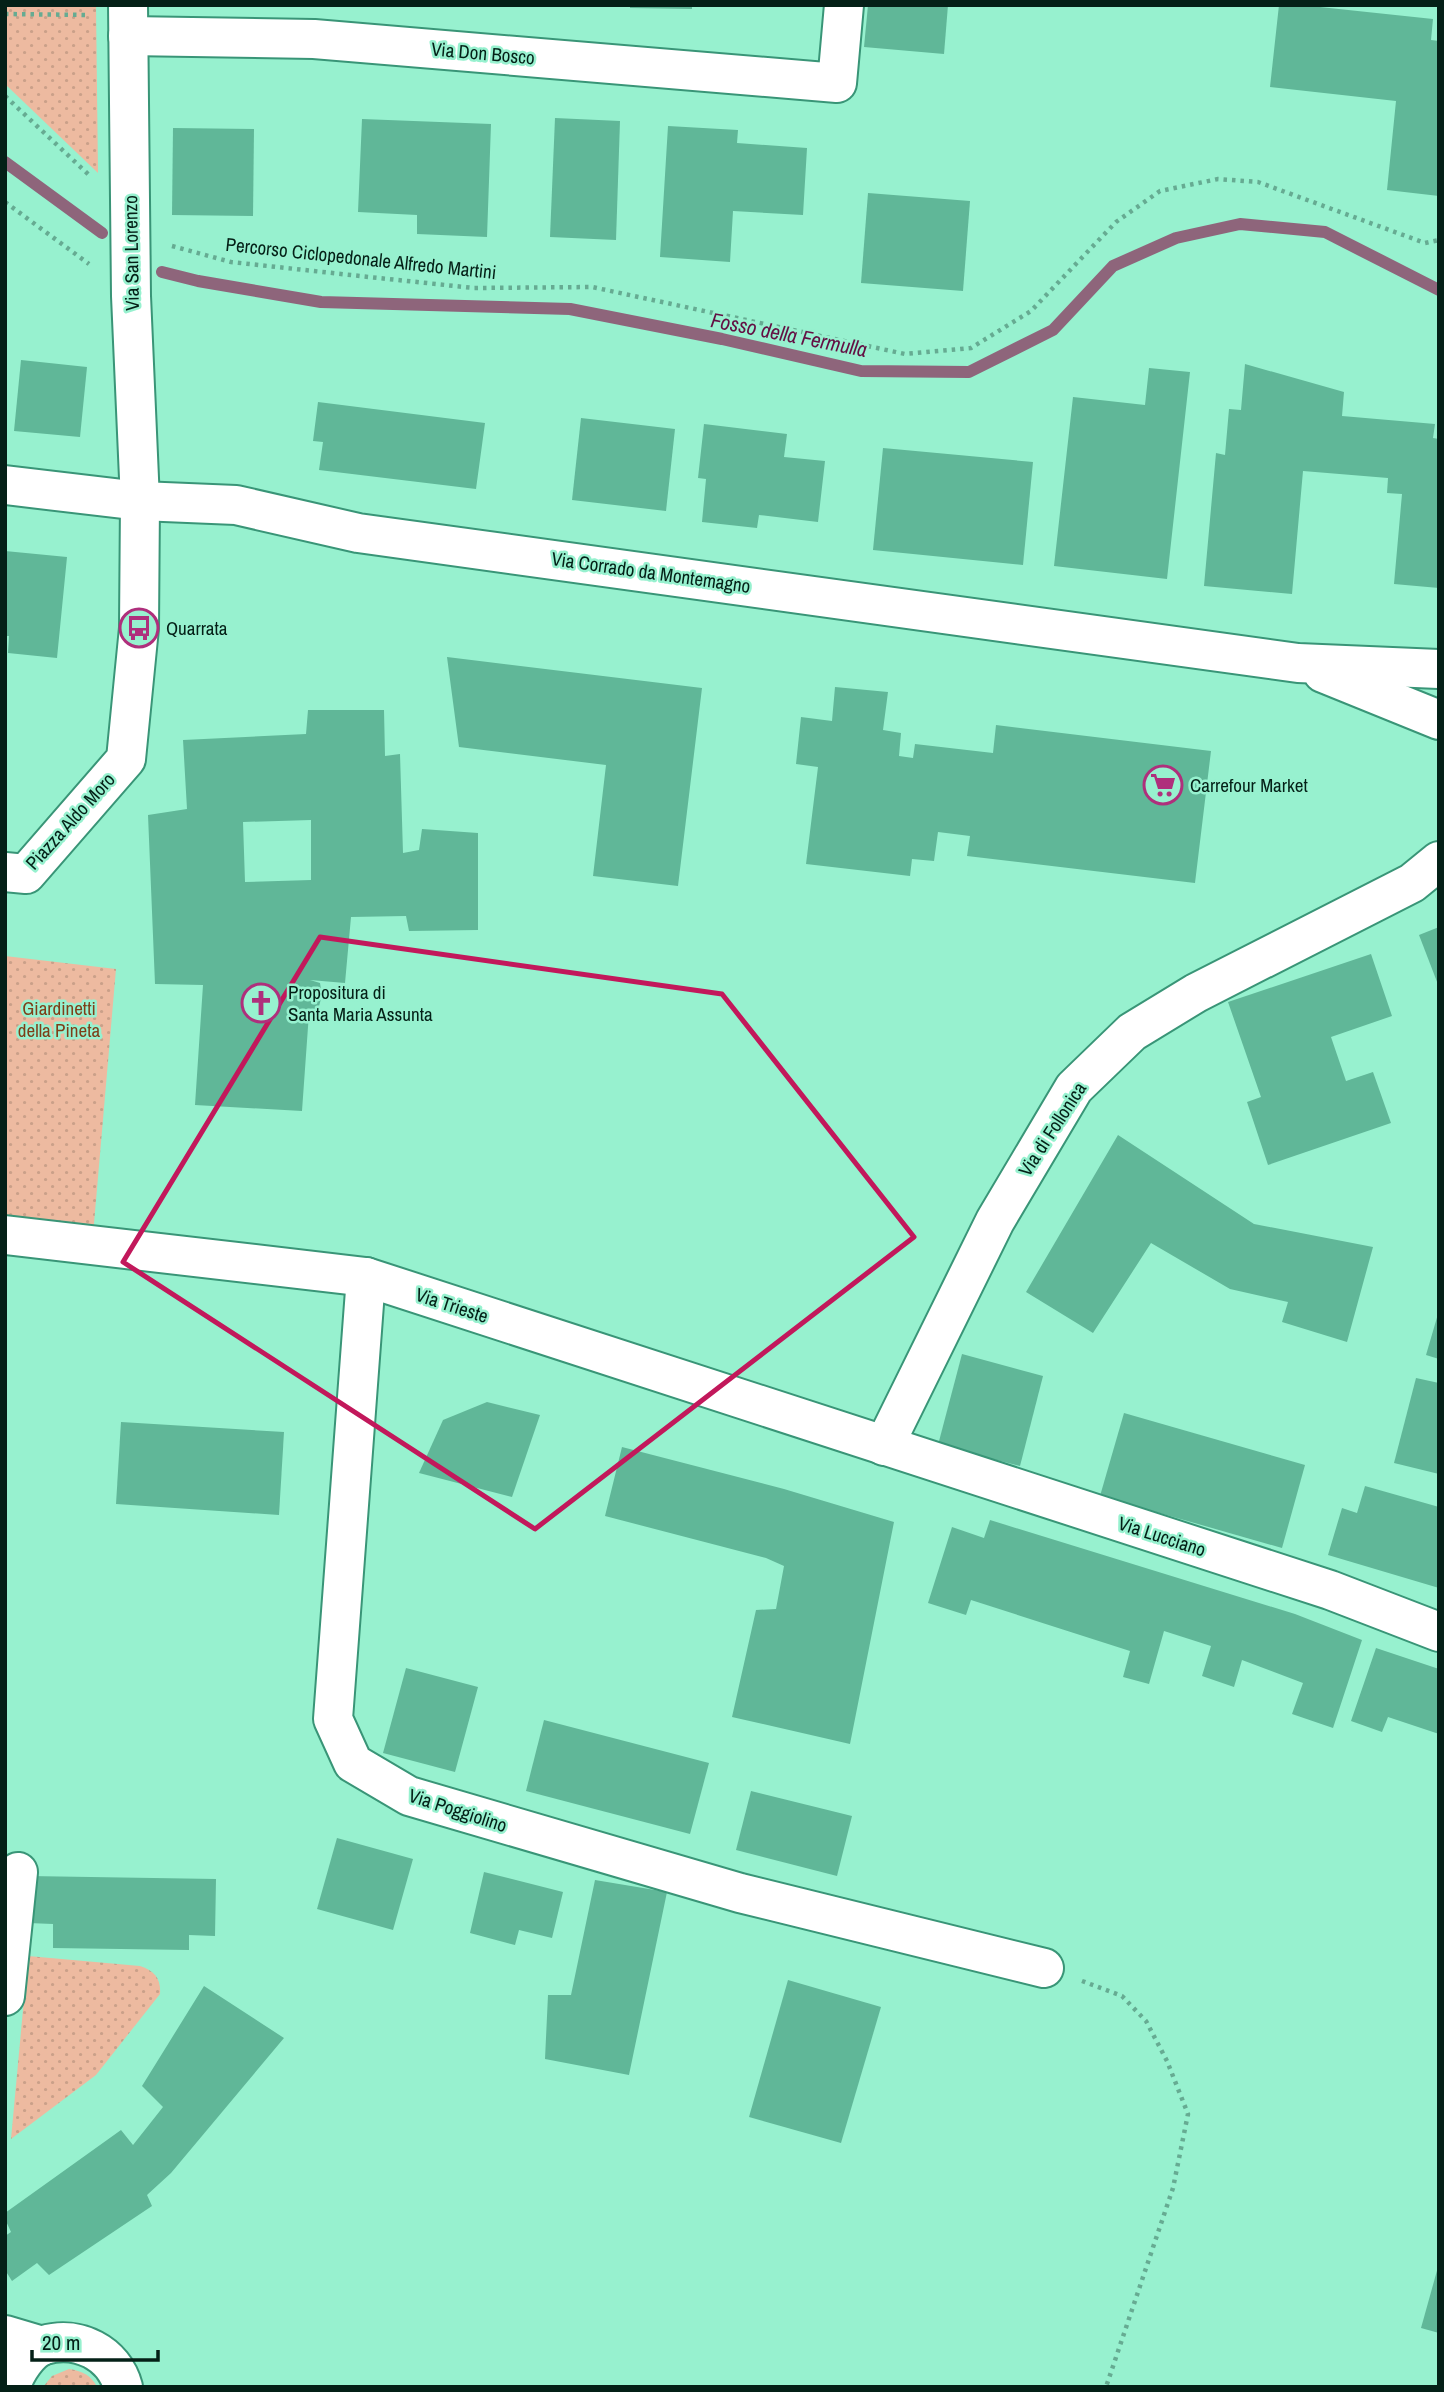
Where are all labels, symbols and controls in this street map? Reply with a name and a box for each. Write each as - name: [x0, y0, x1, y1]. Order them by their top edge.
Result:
- street label: Via Don Bosco: [430, 36, 536, 70]
- street label: Via San Lorenzo: [117, 195, 145, 311]
- street label: Percorso Ciclopedonale Alfredo Martini: [224, 231, 498, 285]
- water label: Fosso della Fermulla: [709, 305, 870, 364]
- street label: Via Corrado da Montemagno: [550, 545, 752, 599]
- bus stop icon: Quarrata: [118, 607, 160, 649]
- place label: Quarrata: [166, 615, 228, 641]
- supermarket icon: Carrefour Market: [1142, 764, 1184, 806]
- street label: Piazza Aldo Moro: [19, 767, 121, 875]
- place label: Carrefour Market: [1190, 772, 1308, 798]
- place label: Propositura di Santa Maria Assunta: [288, 979, 433, 1027]
- church icon: Propositura di Santa Maria Assunta: [240, 982, 282, 1024]
- park label: Giardinetti della Pineta: [18, 995, 100, 1043]
- street label: Via di Follonica: [1012, 1077, 1092, 1181]
- street label: Via Trieste: [412, 1281, 492, 1329]
- street label: Via Lucciano: [1115, 1510, 1209, 1562]
- street label: Via Poggiolino: [405, 1782, 511, 1838]
- scale bar: [32, 2318, 158, 2362]
- text: 20 m: [42, 2328, 80, 2357]

